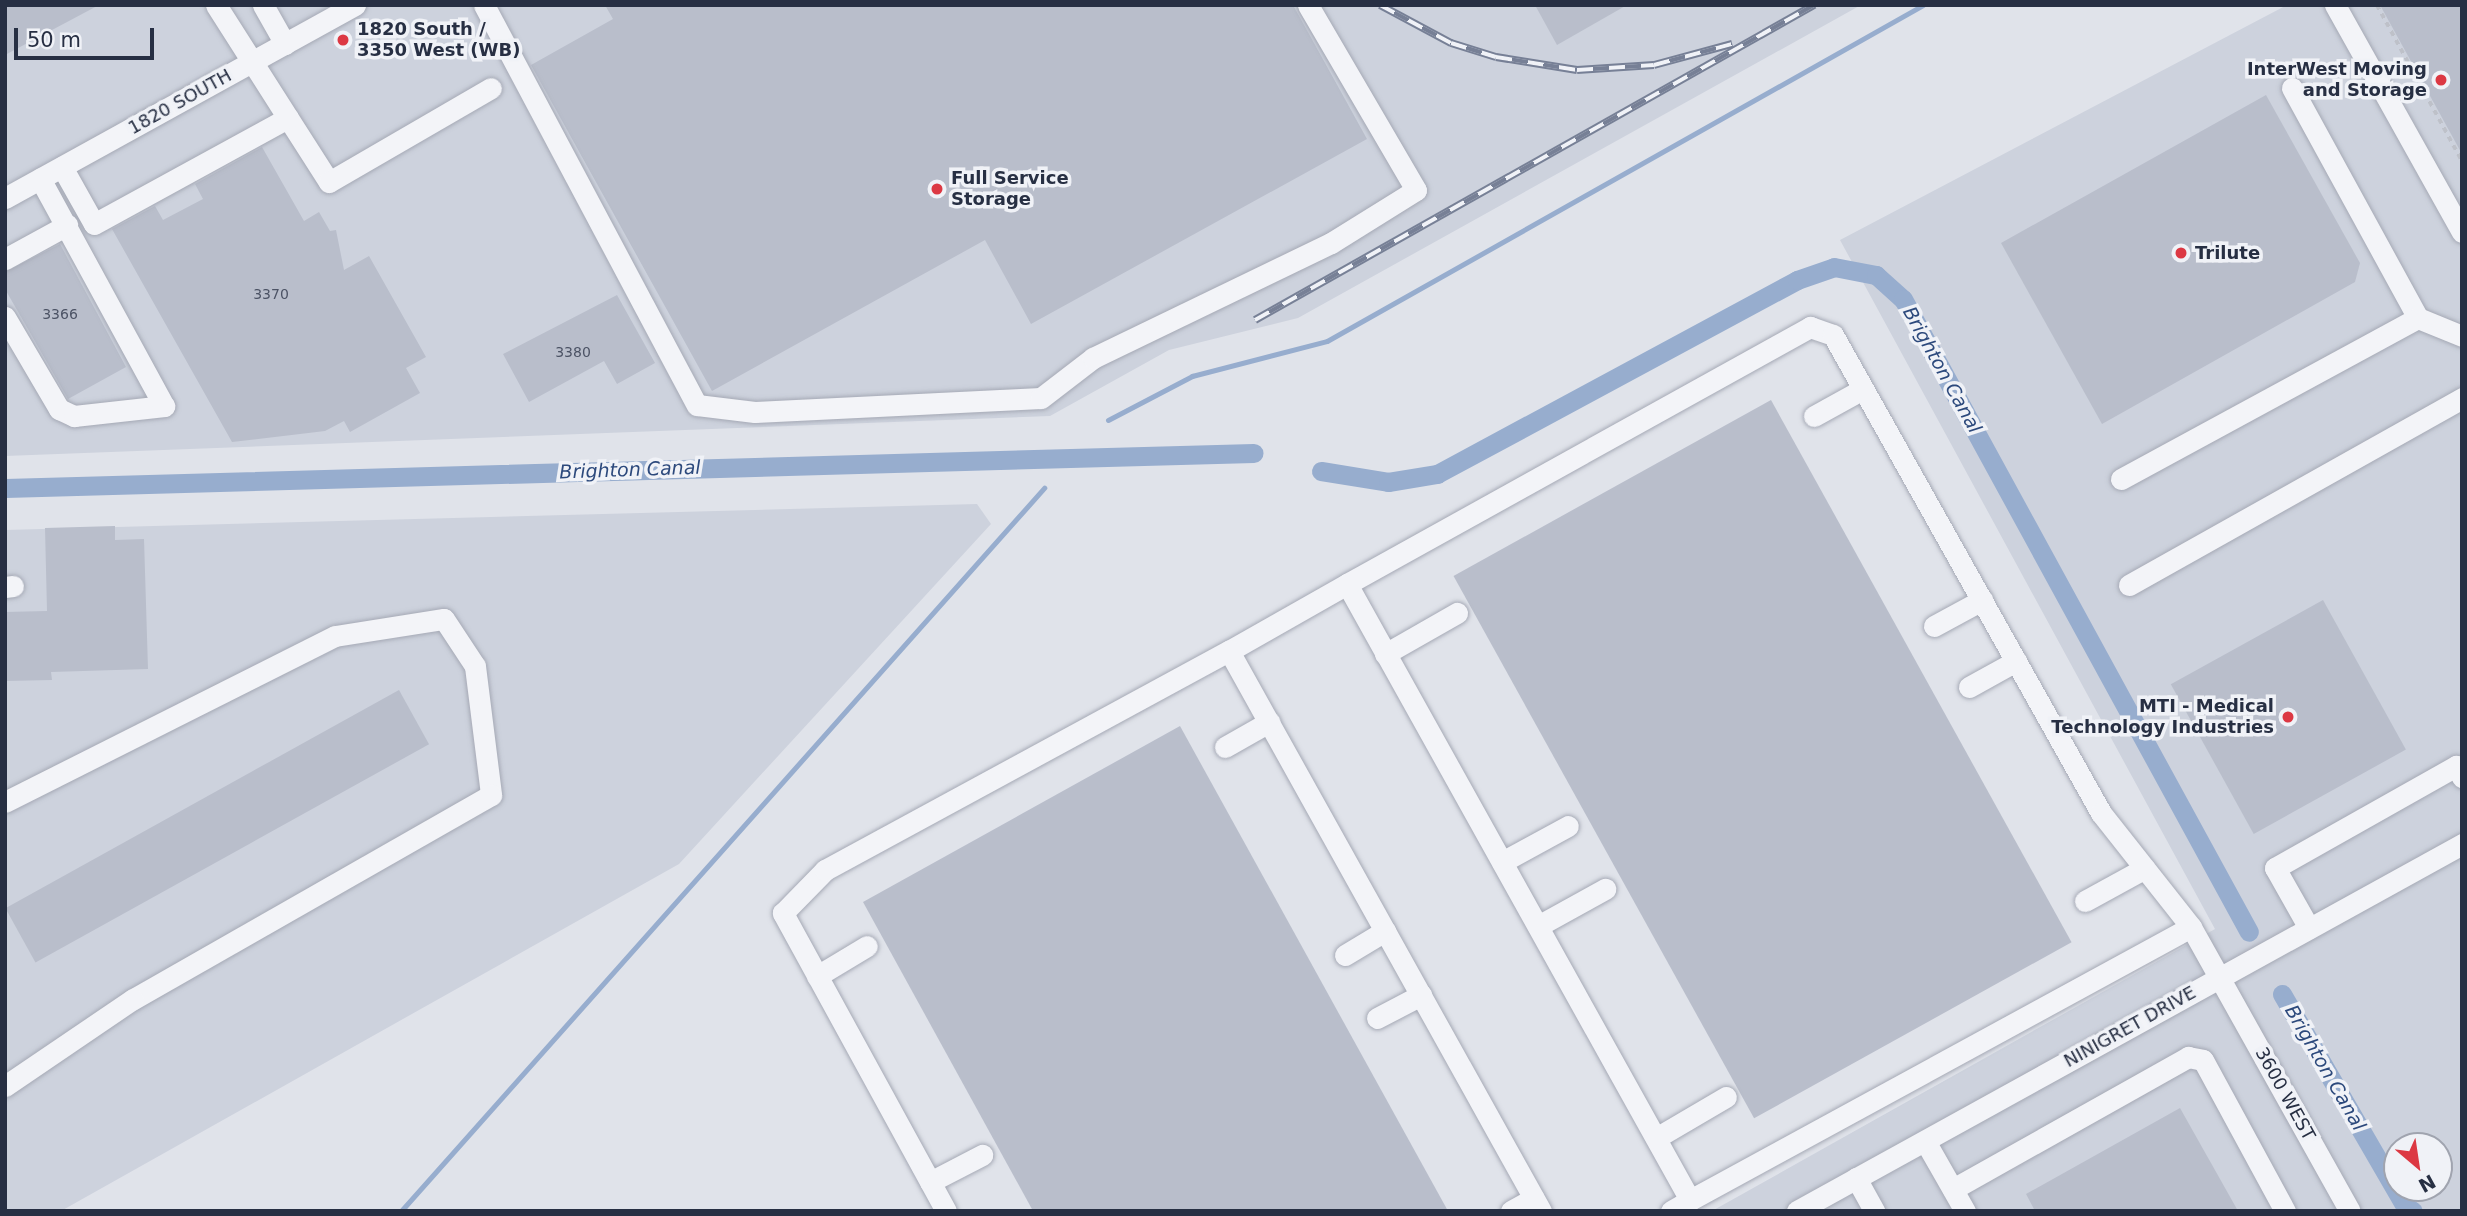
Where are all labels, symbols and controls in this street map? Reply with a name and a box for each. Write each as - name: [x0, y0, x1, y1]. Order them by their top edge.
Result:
- scale bar: [18, 14, 158, 58]
- place label: 1820 South / 3350 West (WB): [357, 19, 520, 61]
- text: 50 m: [27, 28, 81, 52]
- marker: 1820 South / 3350 West (WB): [335, 32, 351, 48]
- place label: InterWest Moving and Storage: [2247, 59, 2427, 102]
- street label: 1820 SOUTH: [125, 65, 235, 139]
- marker: InterWest Moving and Storage: [2433, 72, 2449, 88]
- place label: Full Service Storage: [951, 168, 1069, 210]
- marker: Full Service Storage: [929, 181, 945, 197]
- place label: Trilute: [2195, 242, 2260, 264]
- marker: Trilute: [2173, 245, 2189, 261]
- house number: 3370: [253, 286, 289, 302]
- water label: Brighton Canal: [1898, 303, 1986, 437]
- house number: 3366: [42, 306, 78, 322]
- house number: 3380: [555, 344, 591, 360]
- water label: Brighton Canal: [559, 456, 701, 484]
- place label: MTI - Medical Technology Industries: [2051, 696, 2274, 738]
- marker: MTI - Medical Technology Industries: [2280, 709, 2296, 725]
- street label: NINIGRET DRIVE: [2060, 982, 2200, 1072]
- water label: Brighton Canal: [2280, 1001, 2370, 1135]
- street label: 3600 WEST: [2251, 1044, 2319, 1144]
- north arrow: [2383, 1132, 2453, 1202]
- text: N: [2415, 1170, 2440, 1197]

